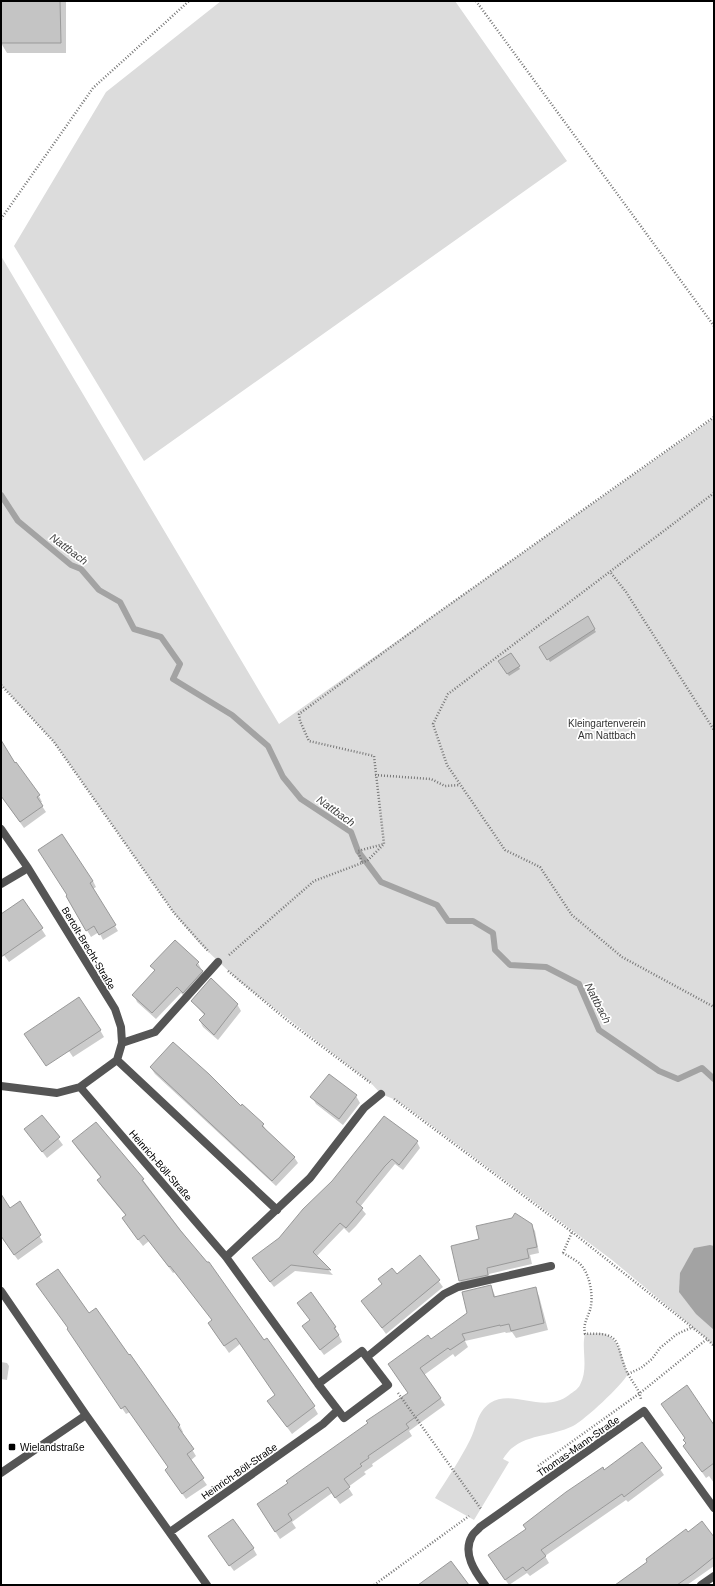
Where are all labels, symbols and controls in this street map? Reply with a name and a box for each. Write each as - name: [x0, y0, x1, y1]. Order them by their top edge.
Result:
- water label: Nattbach: [48, 531, 90, 567]
- park label: Kleingartenverein Am Nattbach: [568, 718, 646, 741]
- water label: Nattbach: [315, 793, 357, 829]
- street label: Bertolt-Brecht-Straße: [60, 905, 118, 992]
- water label: Nattbach: [583, 981, 613, 1025]
- street label: Heinrich-Böll-Straße: [127, 1128, 195, 1203]
- street label: Thomas-Mann-Straße: [535, 1414, 622, 1479]
- street label: Heinrich-Böll-Straße: [199, 1441, 280, 1502]
- marker: Wielandstraße: [7, 1442, 17, 1452]
- place label: Wielandstraße: [20, 1442, 85, 1453]

